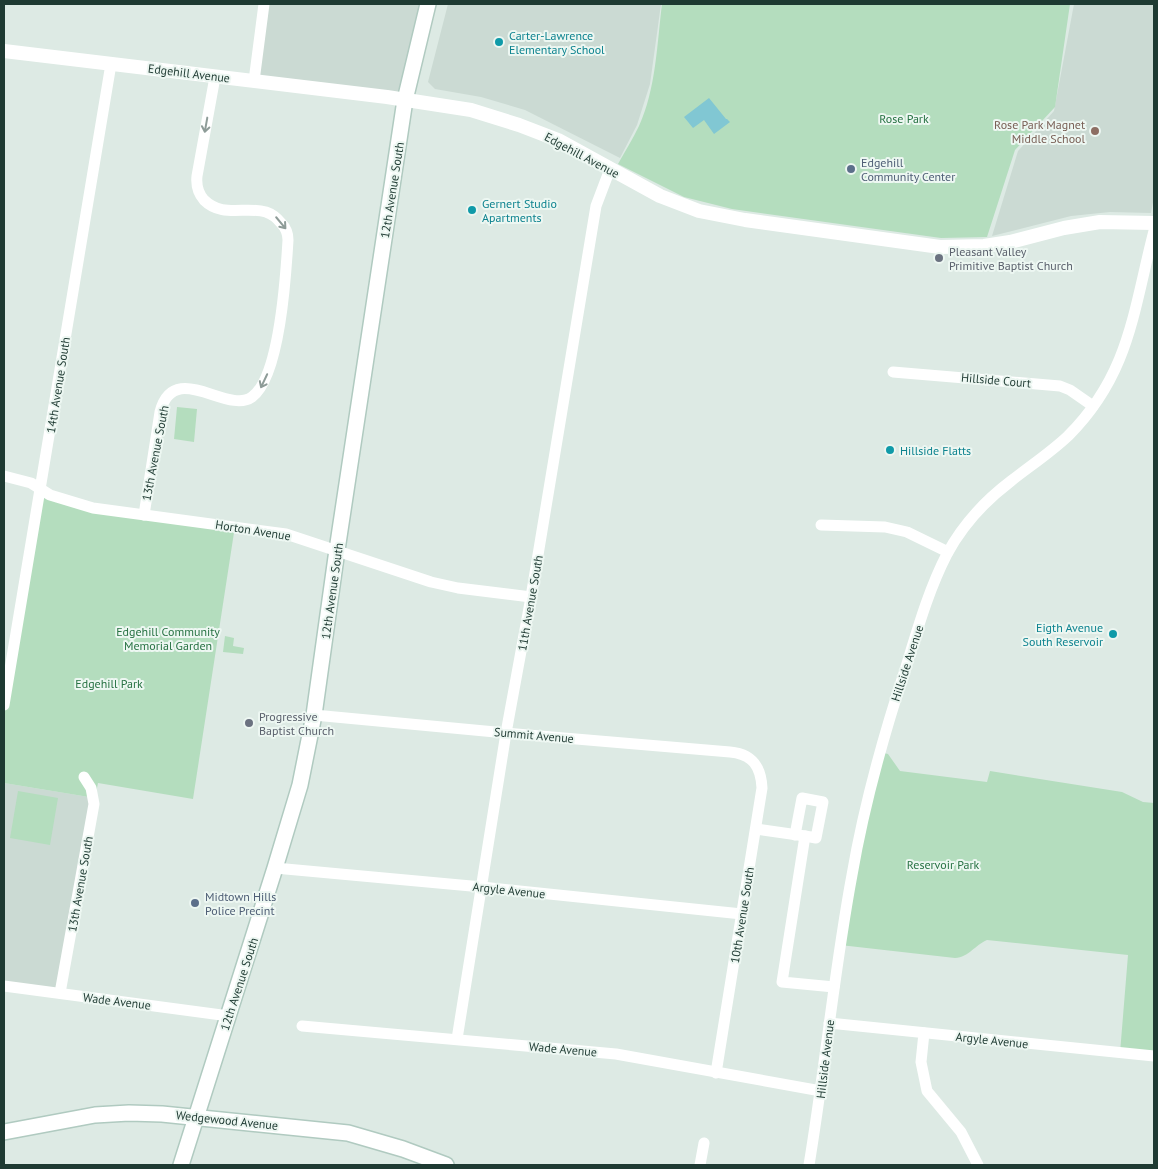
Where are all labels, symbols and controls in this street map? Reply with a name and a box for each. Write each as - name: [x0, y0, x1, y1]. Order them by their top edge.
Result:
- place label: Carter-Lawrence Elementary School: [509, 28, 605, 57]
- marker: Carter-Lawrence Elementary School: [493, 36, 505, 48]
- street label: Edgehill Avenue: [147, 61, 231, 85]
- park label: Rose Park: [879, 111, 929, 126]
- one-way arrow: [201, 116, 211, 132]
- place label: Rose Park Magnet Middle School: [994, 117, 1085, 146]
- marker: Rose Park Magnet Middle School: [1089, 125, 1101, 137]
- street label: Edgehill Avenue: [542, 129, 622, 181]
- street label: 12th Avenue South: [377, 141, 407, 239]
- place label: Edgehill Community Center: [861, 155, 955, 184]
- marker: Edgehill Community Center: [845, 163, 857, 175]
- place label: Gernert Studio Apartments: [482, 196, 557, 225]
- marker: Gernert Studio Apartments: [466, 204, 478, 216]
- one-way arrow: [275, 217, 286, 230]
- place label: Pleasant Valley Primitive Baptist Church: [949, 244, 1073, 273]
- marker: Pleasant Valley Primitive Baptist Church: [933, 252, 945, 264]
- street label: 14th Avenue South: [43, 336, 73, 434]
- street label: Hillside Court: [960, 369, 1032, 391]
- one-way arrow: [259, 373, 269, 388]
- street label: 13th Avenue South: [138, 404, 172, 502]
- place label: Hillside Flatts: [900, 443, 971, 458]
- marker: Hillside Flatts: [884, 444, 896, 456]
- street label: Horton Avenue: [214, 517, 292, 543]
- street label: 12th Avenue South: [318, 542, 346, 640]
- street label: 11th Avenue South: [514, 554, 546, 652]
- place label: Eigth Avenue South Reservoir: [1023, 620, 1103, 649]
- street label: Hillside Avenue: [888, 623, 926, 703]
- park label: Edgehill Community Memorial Garden: [116, 624, 220, 653]
- marker: Eigth Avenue South Reservoir: [1107, 628, 1119, 640]
- park label: Edgehill Park: [75, 676, 143, 691]
- place label: Progressive Baptist Church: [259, 709, 334, 738]
- marker: Progressive Baptist Church: [243, 717, 255, 729]
- street label: Summit Avenue: [494, 724, 574, 746]
- street label: 13th Avenue South: [64, 835, 96, 933]
- park label: Reservoir Park: [907, 857, 980, 872]
- street label: 10th Avenue South: [727, 866, 757, 964]
- street label: Argyle Avenue: [472, 879, 546, 901]
- place label: Midtown Hills Police Precint: [205, 889, 276, 918]
- marker: Midtown Hills Police Precint: [189, 897, 201, 909]
- street label: 12th Avenue South: [217, 935, 261, 1033]
- street label: Wade Avenue: [82, 989, 152, 1013]
- street label: Hillside Avenue: [813, 1019, 837, 1099]
- street label: Argyle Avenue: [955, 1029, 1029, 1051]
- street label: Wade Avenue: [528, 1039, 598, 1059]
- street label: Wedgewood Avenue: [175, 1107, 279, 1133]

